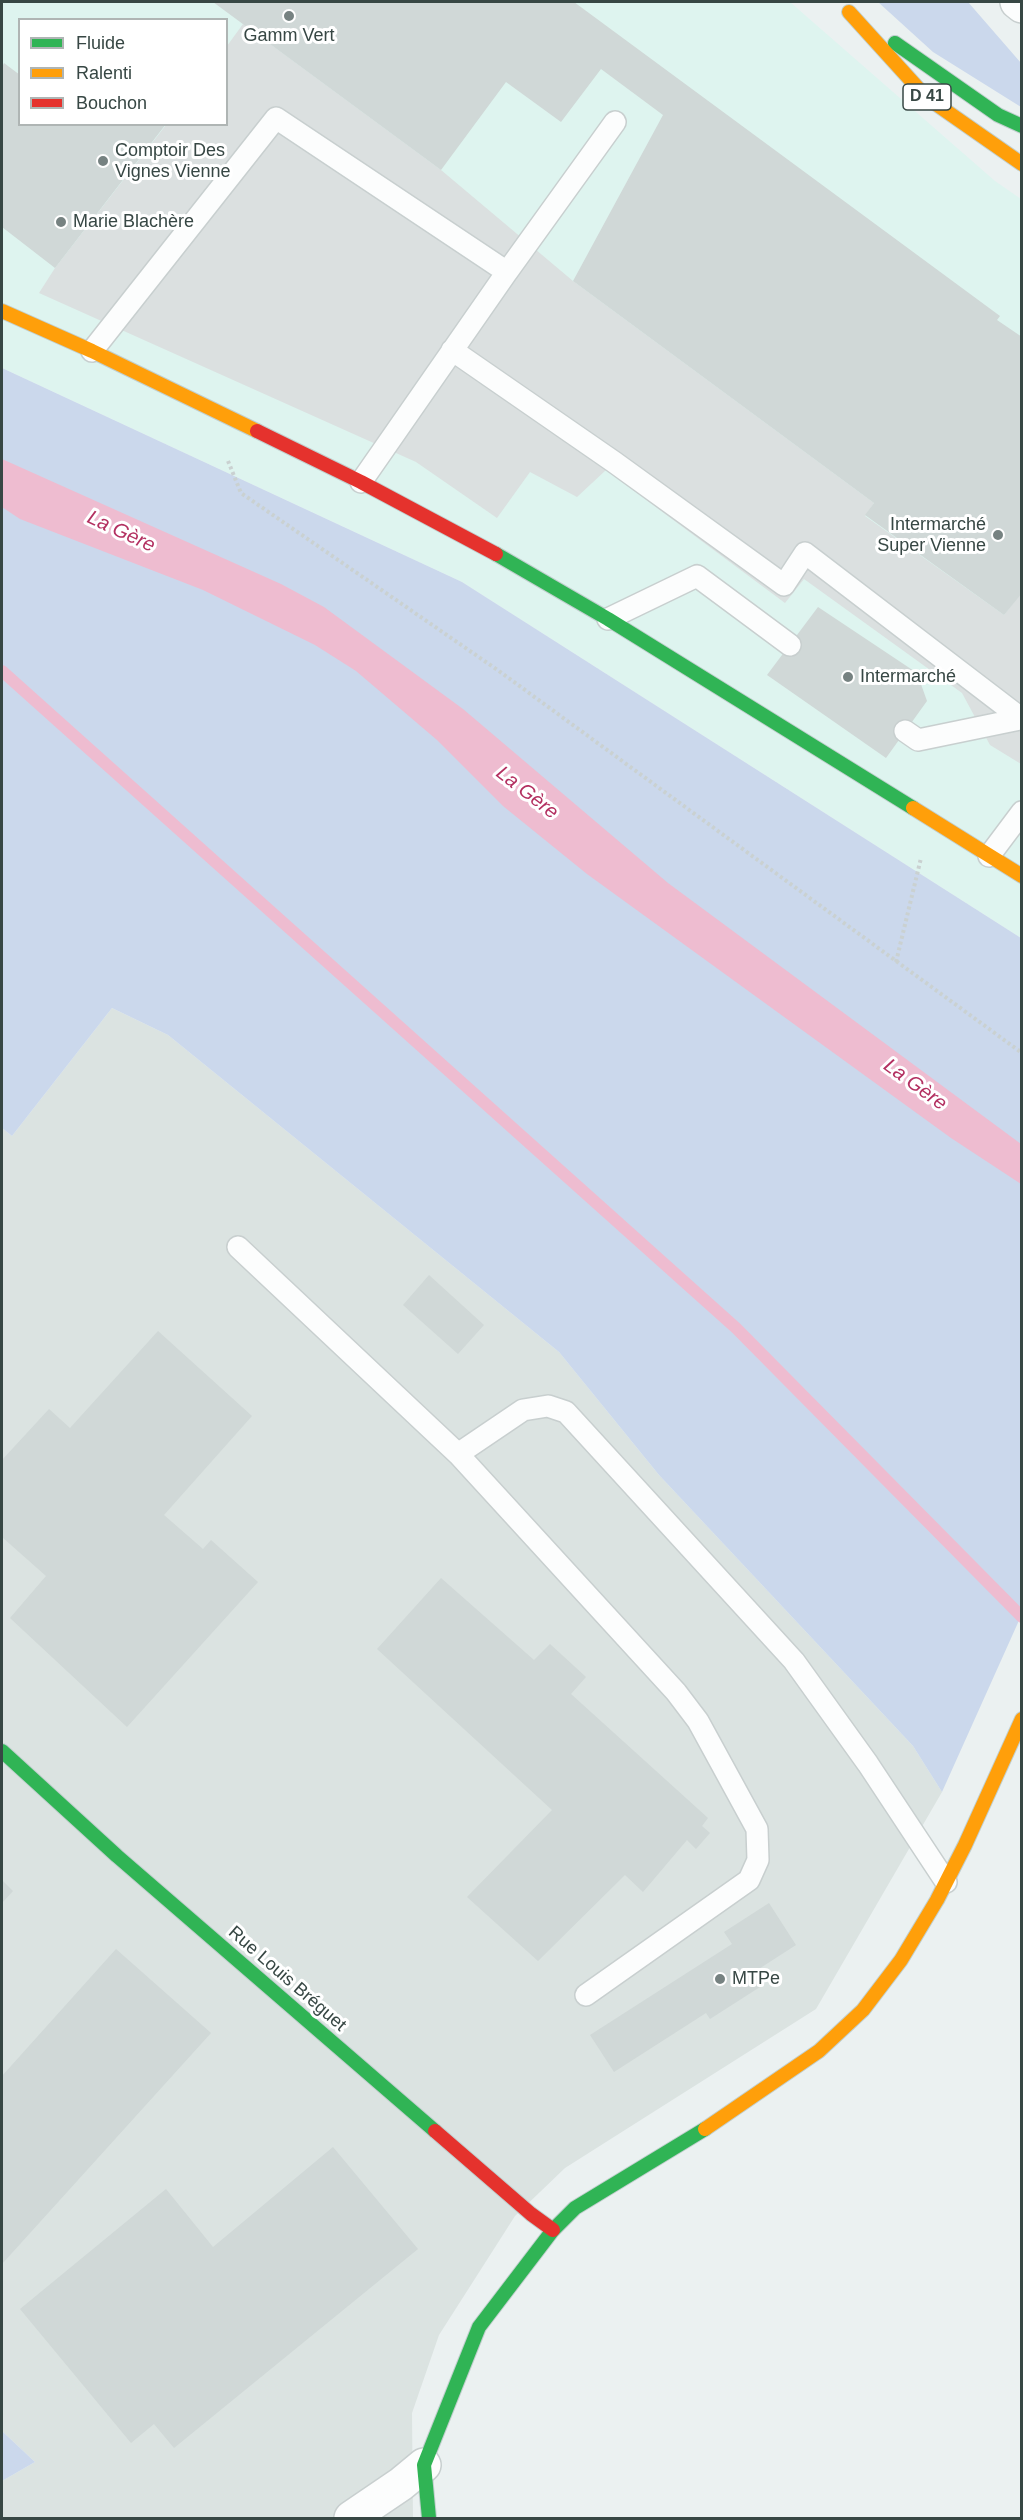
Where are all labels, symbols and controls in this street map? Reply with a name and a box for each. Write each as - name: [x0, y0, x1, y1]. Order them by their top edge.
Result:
- marker: Gamm Vert: [282, 9, 296, 23]
- legend: [18, 18, 228, 126]
- place label: Gamm Vert: [243, 25, 335, 47]
- text: Fluide: [76, 33, 125, 53]
- text: Ralenti: [76, 63, 132, 83]
- road number: D 41: [903, 84, 951, 110]
- text: Bouchon: [76, 93, 147, 113]
- place label: Comptoir Des Vignes Vienne: [115, 140, 230, 182]
- marker: Comptoir Des Vignes Vienne: [96, 154, 110, 168]
- place label: Marie Blachère: [73, 211, 194, 233]
- marker: Marie Blachère: [54, 215, 68, 229]
- water label: La Gère: [83, 506, 159, 558]
- place label: Intermarché Super Vienne: [877, 514, 986, 556]
- marker: Intermarché Super Vienne: [991, 528, 1005, 542]
- place label: Intermarché: [860, 666, 956, 688]
- marker: Intermarché: [841, 670, 855, 684]
- water label: La Gère: [491, 761, 563, 825]
- water label: La Gère: [879, 1054, 951, 1116]
- street label: Rue Louis Bréguet: [224, 1922, 350, 2036]
- place label: MTPe: [732, 1968, 780, 1990]
- marker: MTPe: [713, 1972, 727, 1986]

